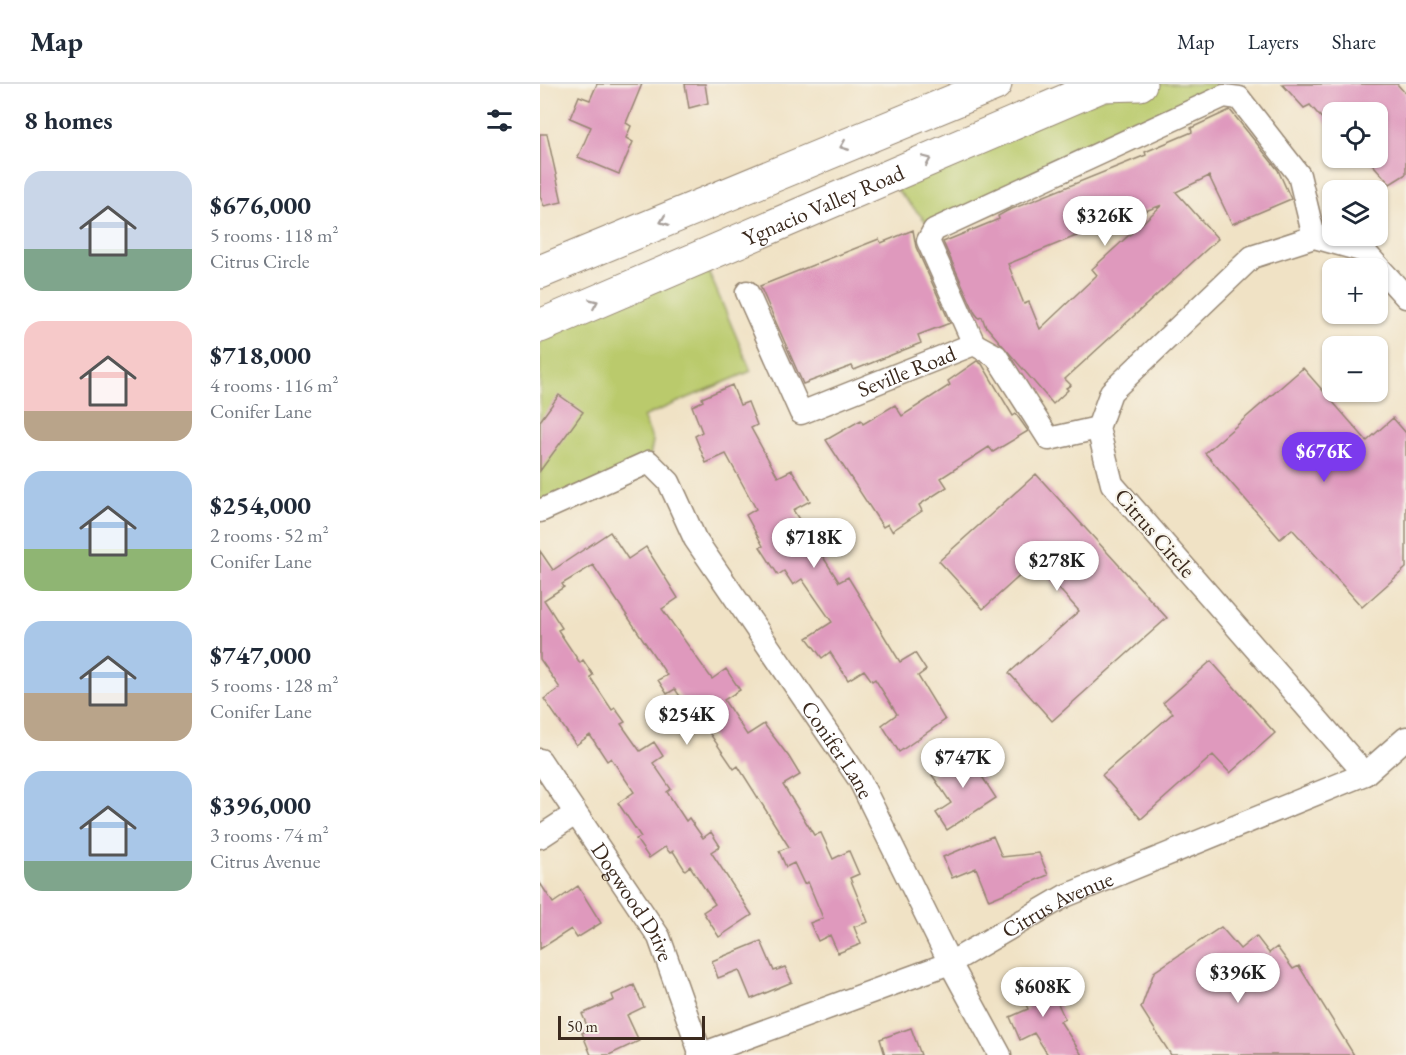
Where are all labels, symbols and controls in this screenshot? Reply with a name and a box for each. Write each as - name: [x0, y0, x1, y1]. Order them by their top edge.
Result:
- text: Map: [30, 23, 83, 59]
- text: Map: [1177, 28, 1215, 55]
- text: Layers: [1248, 28, 1299, 55]
- text: Share: [1332, 28, 1376, 55]
- map controls: [1322, 102, 1388, 402]
- button: locate: [1322, 102, 1388, 168]
- text: 8 homes: [24, 103, 113, 137]
- icon: filters: [483, 104, 516, 137]
- one-way arrow: [840, 139, 851, 151]
- one-way arrow: [921, 155, 932, 167]
- street label: Ygnacio Valley Road: [738, 157, 909, 252]
- button: layers: [1322, 180, 1388, 246]
- text: $676,000: [210, 188, 311, 222]
- icon: home: [72, 195, 144, 267]
- pin: $326K: [1063, 196, 1147, 247]
- text: $326K: [1077, 202, 1133, 228]
- one-way arrow: [659, 214, 670, 226]
- text: 5 rooms · 118 m²: [210, 222, 338, 248]
- text: Citrus Circle: [210, 248, 310, 274]
- button: +: [1322, 258, 1388, 324]
- one-way arrow: [587, 298, 598, 310]
- button: −: [1322, 336, 1388, 402]
- text: $718,000: [210, 338, 311, 372]
- street label: Seville Road: [853, 338, 961, 404]
- icon: home: [72, 345, 144, 417]
- text: 4 rooms · 116 m²: [210, 372, 338, 398]
- text: Conifer Lane: [210, 398, 312, 424]
- pin: $676K: [1282, 432, 1366, 483]
- text: $676K: [1296, 438, 1352, 464]
- street label: Citrus Circle: [1108, 482, 1202, 584]
- text: $254,000: [210, 488, 311, 522]
- icon: home: [72, 495, 144, 567]
- pin: $718K: [772, 518, 856, 569]
- text: 2 rooms · 52 m²: [210, 522, 329, 548]
- text: $718K: [786, 524, 842, 550]
- pin: $278K: [1015, 541, 1099, 592]
- text: $278K: [1029, 547, 1085, 573]
- text: Conifer Lane: [210, 548, 312, 574]
- text: $747,000: [210, 638, 311, 672]
- icon: home: [72, 645, 144, 717]
- text: 5 rooms · 128 m²: [210, 672, 338, 698]
- pin: $254K: [645, 695, 729, 746]
- street label: Conifer Lane: [795, 695, 881, 804]
- text: Conifer Lane: [210, 698, 312, 724]
- text: $254K: [659, 701, 715, 727]
- pin: $747K: [921, 738, 1005, 789]
- text: $747K: [935, 744, 991, 770]
- text: $396,000: [210, 788, 311, 822]
- icon: home: [72, 795, 144, 867]
- text: 3 rooms · 74 m²: [210, 822, 329, 848]
- street label: Dogwood Drive: [585, 837, 681, 966]
- text: Citrus Avenue: [210, 848, 320, 874]
- street label: Citrus Avenue: [996, 863, 1118, 944]
- pin: $396K: [1196, 953, 1280, 1004]
- text: $396K: [1210, 959, 1266, 985]
- pin: $608K: [1001, 967, 1085, 1018]
- text: $608K: [1015, 973, 1071, 999]
- scale bar: [558, 1013, 705, 1040]
- text: 50 m: [567, 1016, 598, 1037]

